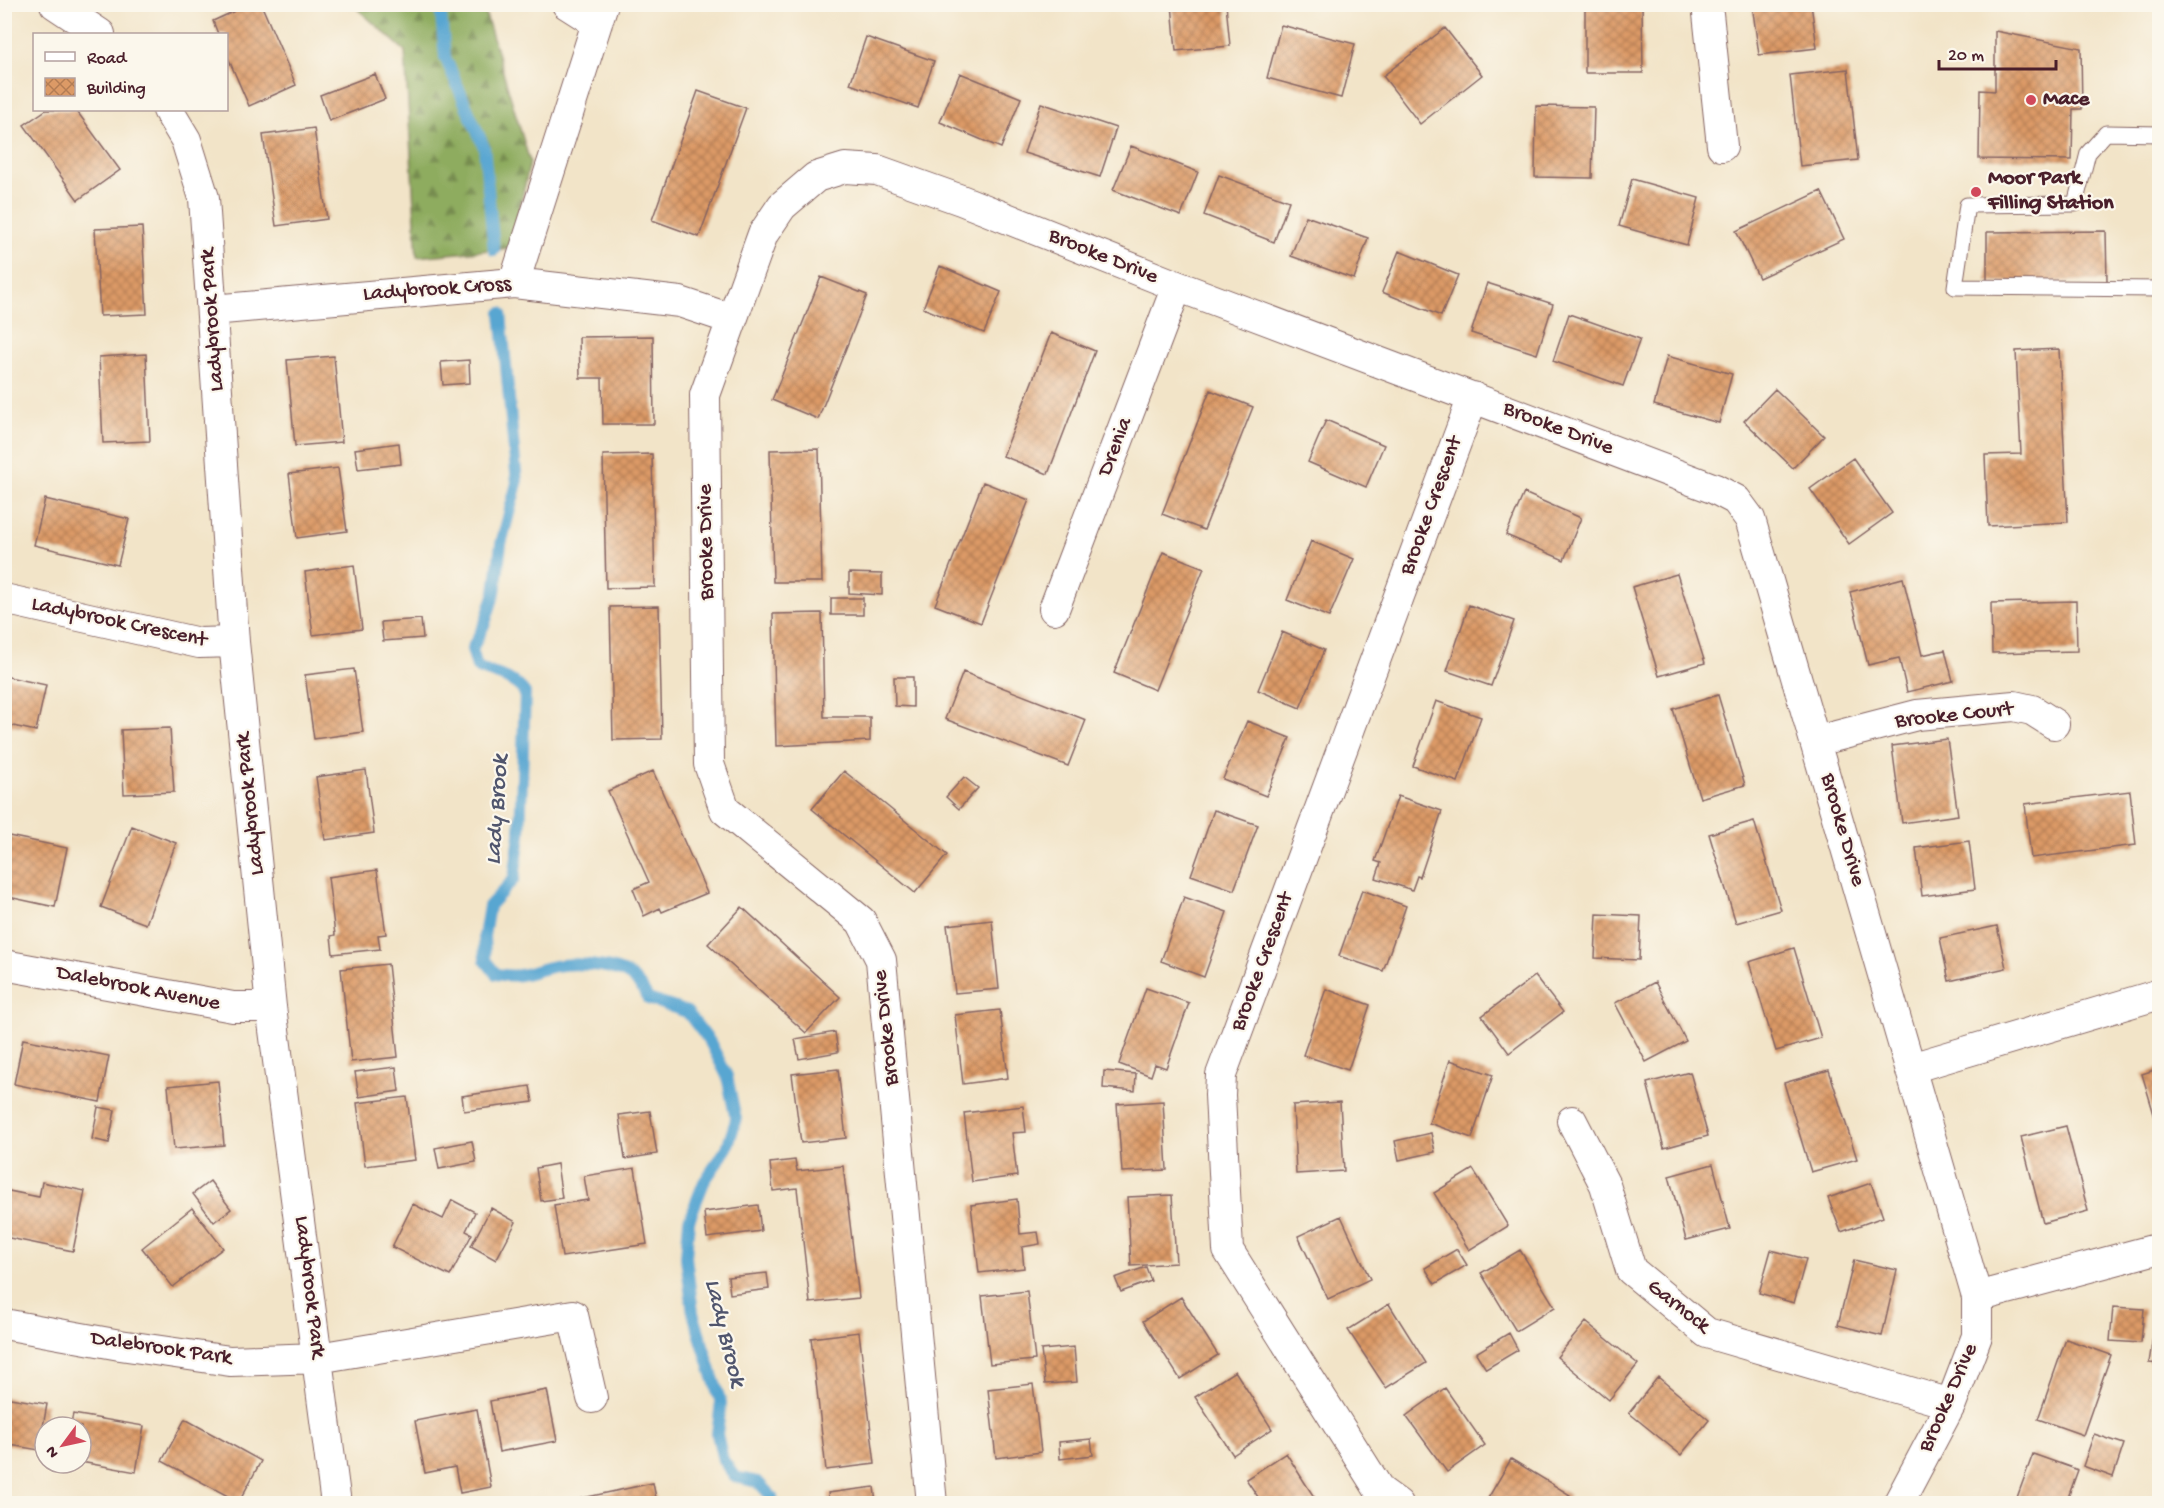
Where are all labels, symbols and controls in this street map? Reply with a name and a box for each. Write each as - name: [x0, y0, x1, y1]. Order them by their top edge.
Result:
- legend: [33, 33, 228, 111]
- scale bar: [1939, 33, 2056, 71]
- text: 20 m: [1948, 46, 1984, 67]
- text: Road: [87, 49, 128, 70]
- text: Building: [86, 79, 146, 100]
- place label: Mace: [2043, 87, 2090, 113]
- marker: Mace: [2024, 93, 2038, 107]
- place label: Moor Park Filling Station: [1987, 166, 2114, 217]
- marker: Moor Park Filling Station: [1969, 185, 1983, 199]
- street label: Brooke Drive: [1043, 223, 1162, 291]
- street label: Ladybrook Park: [195, 245, 231, 392]
- street label: Ladybrook Cross: [362, 272, 513, 308]
- street label: Brooke Drive: [1498, 396, 1617, 462]
- street label: Drenia: [1092, 413, 1139, 482]
- street label: Brooke Crescent: [1395, 431, 1470, 580]
- street label: Brooke Drive: [693, 483, 721, 601]
- street label: Ladybrook Crescent: [29, 592, 211, 655]
- street label: Brooke Court: [1893, 697, 2016, 735]
- street label: Ladybrook Park: [230, 729, 271, 877]
- water label: Lady Brook: [480, 752, 516, 866]
- street label: Brooke Drive: [1813, 770, 1871, 890]
- street label: Brooke Crescent: [1226, 887, 1301, 1036]
- street label: Dalebrook Avenue: [52, 960, 223, 1018]
- street label: Brooke Drive: [868, 968, 906, 1088]
- street label: Ladybrook Park: [287, 1214, 331, 1362]
- street label: Garnock: [1641, 1274, 1717, 1341]
- water label: Lady Brook: [697, 1276, 752, 1392]
- street label: Dalebrook Park: [87, 1326, 235, 1372]
- street label: Brooke Drive: [1913, 1339, 1985, 1457]
- north arrow: [33, 1415, 93, 1475]
- text: N: [42, 1441, 64, 1461]

